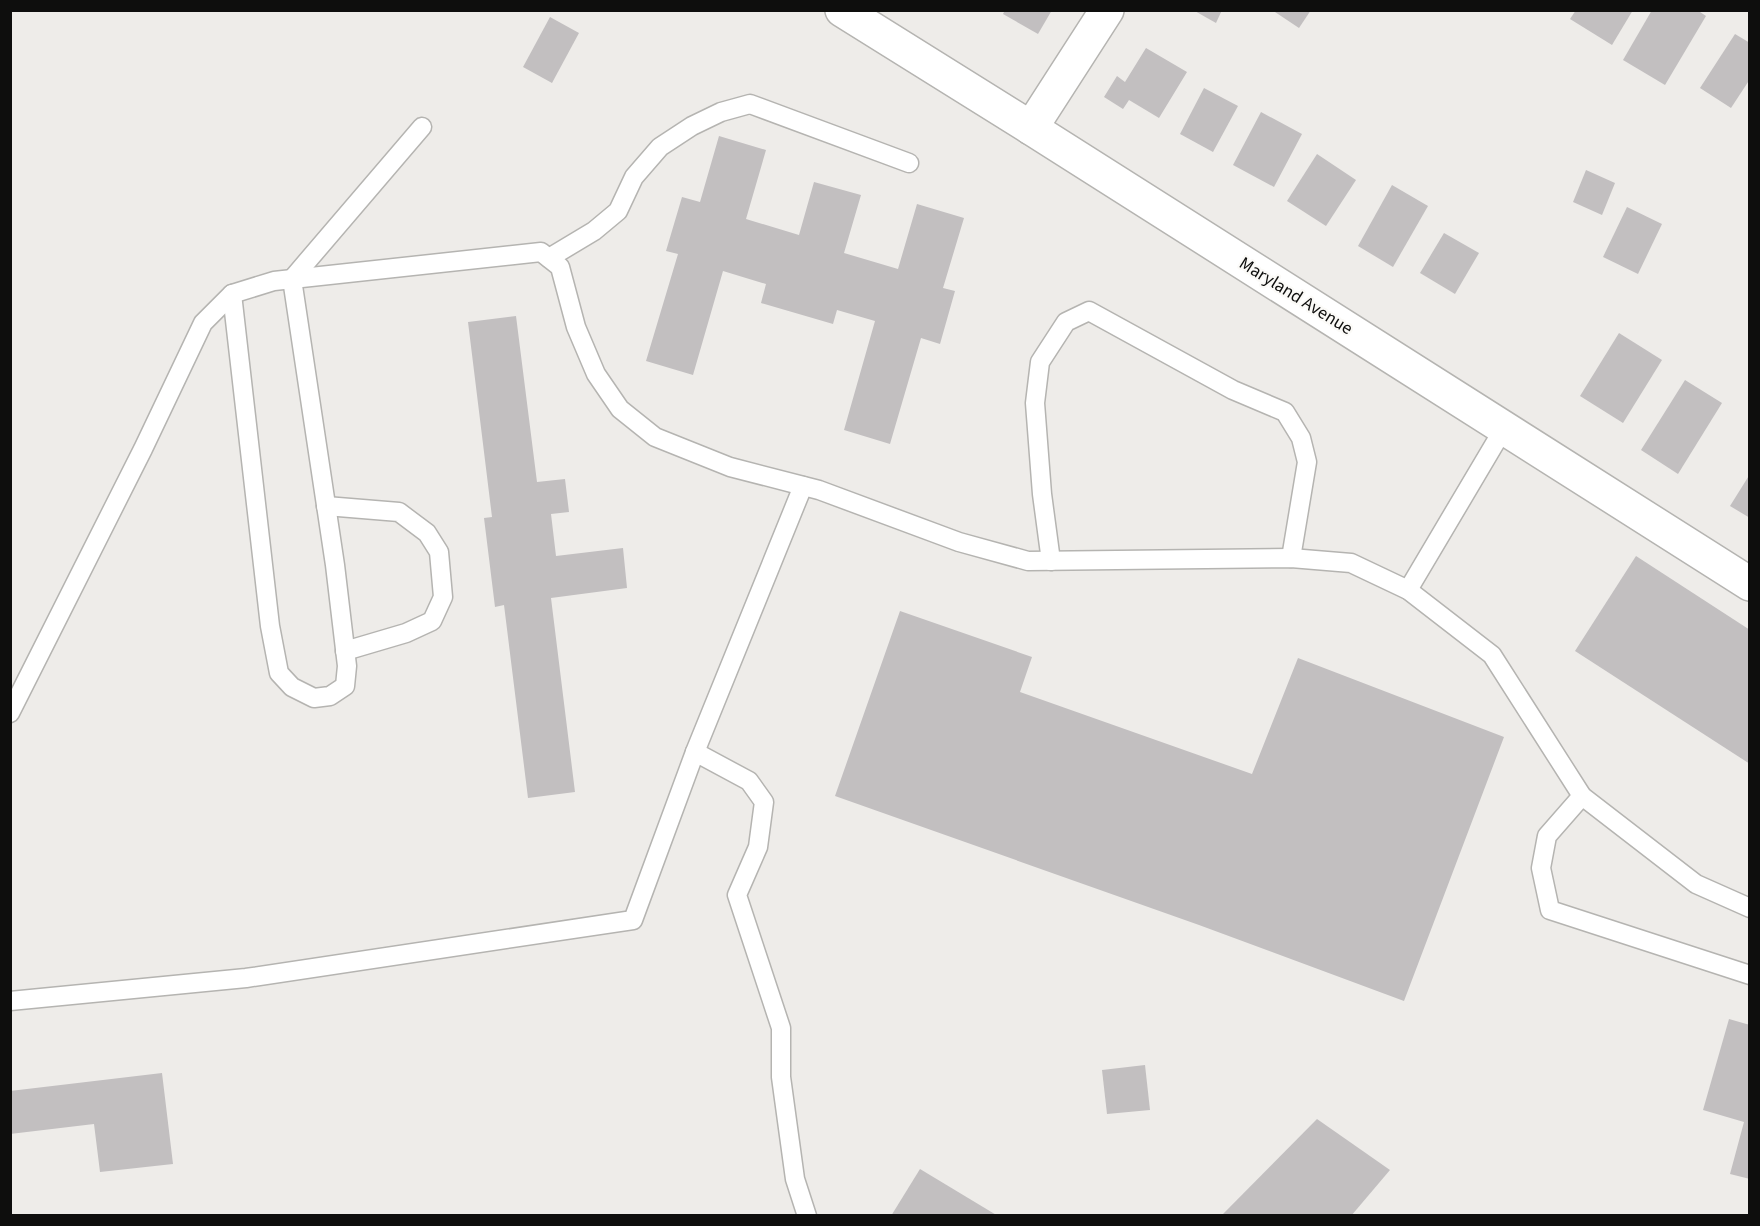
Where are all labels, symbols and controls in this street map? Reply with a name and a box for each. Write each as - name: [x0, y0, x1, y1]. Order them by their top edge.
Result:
- street label: Maryland Avenue: [1234, 251, 1358, 341]

